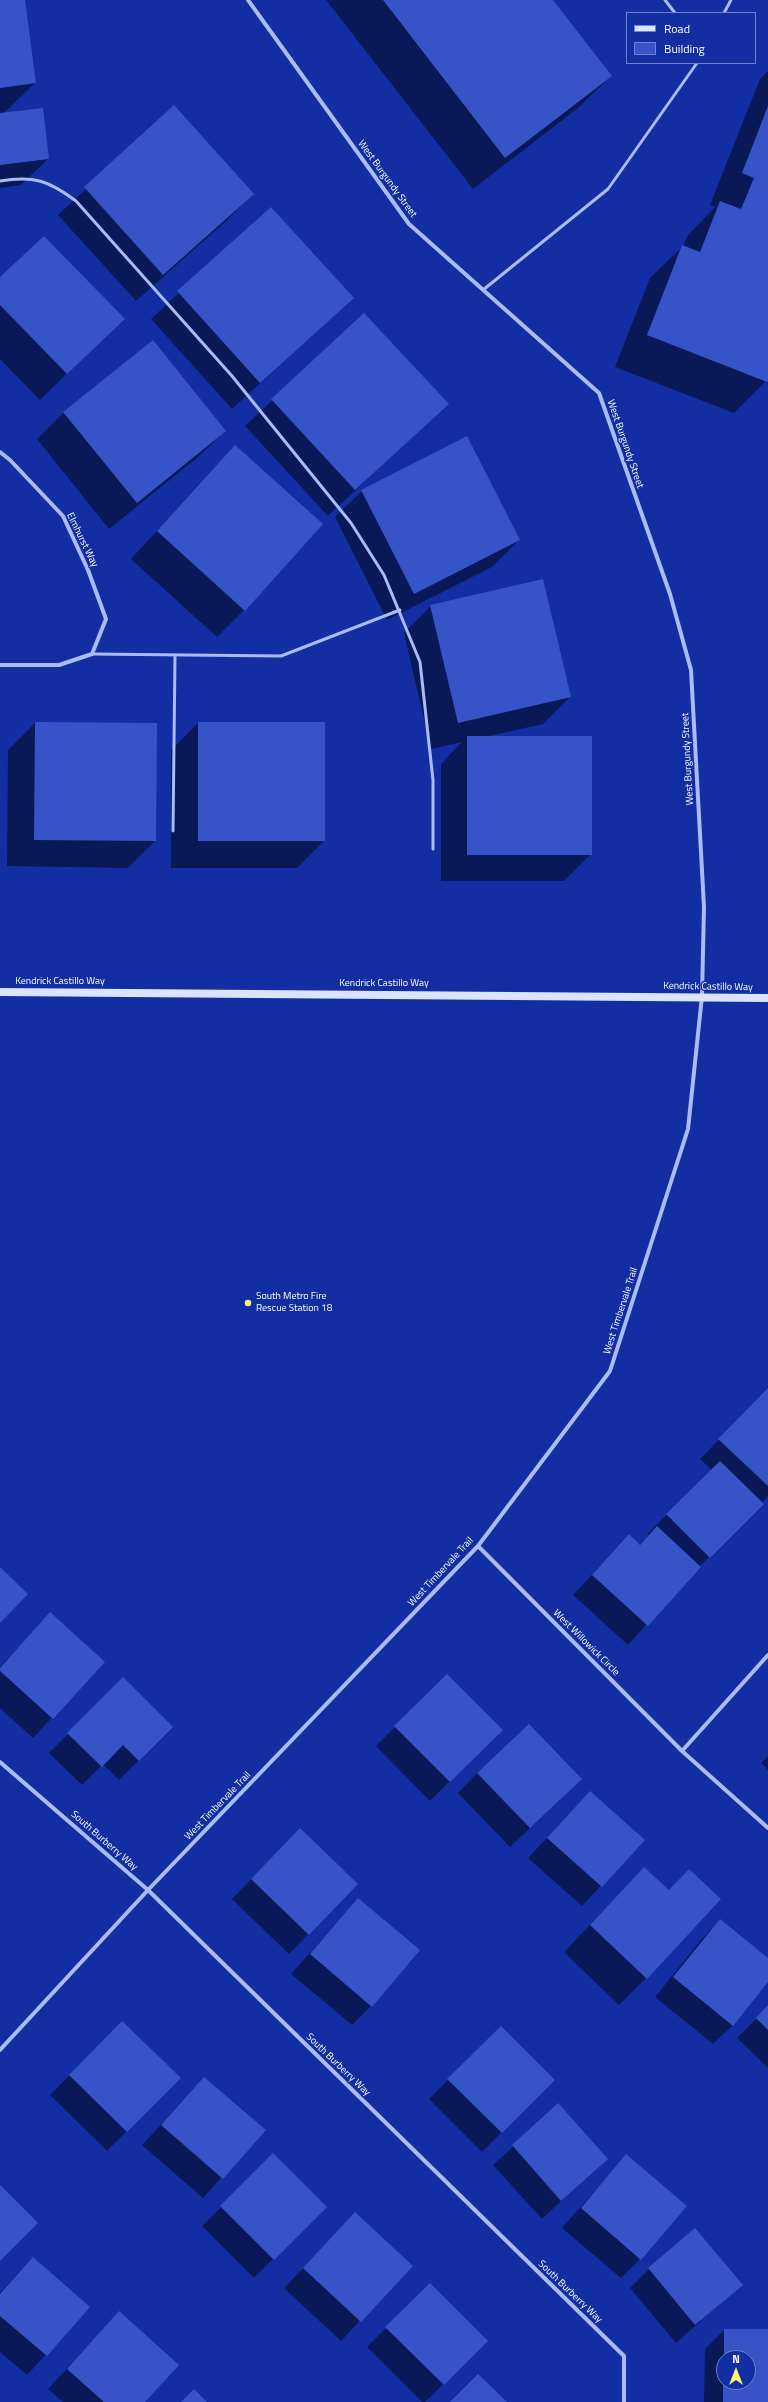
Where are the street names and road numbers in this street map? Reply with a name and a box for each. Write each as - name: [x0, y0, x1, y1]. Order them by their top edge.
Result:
- street label: West Burgundy Street: [355, 138, 419, 220]
- street label: West Burgundy Street: [604, 398, 646, 490]
- street label: Elmhurst Way: [64, 511, 100, 569]
- street label: West Burgundy Street: [680, 712, 696, 806]
- street label: Kendrick Castillo Way: [15, 976, 105, 988]
- street label: Kendrick Castillo Way: [339, 978, 429, 990]
- street label: Kendrick Castillo Way: [663, 980, 753, 994]
- street label: West Timbervale Trail: [601, 1266, 641, 1356]
- street label: West Timbervale Trail: [406, 1535, 476, 1609]
- street label: West Willowick Circle: [550, 1607, 622, 1679]
- street label: West Timbervale Trail: [182, 1769, 254, 1843]
- street label: South Burberry Way: [68, 1809, 140, 1873]
- street label: South Burberry Way: [303, 2031, 373, 2099]
- street label: South Burberry Way: [535, 2258, 605, 2326]

